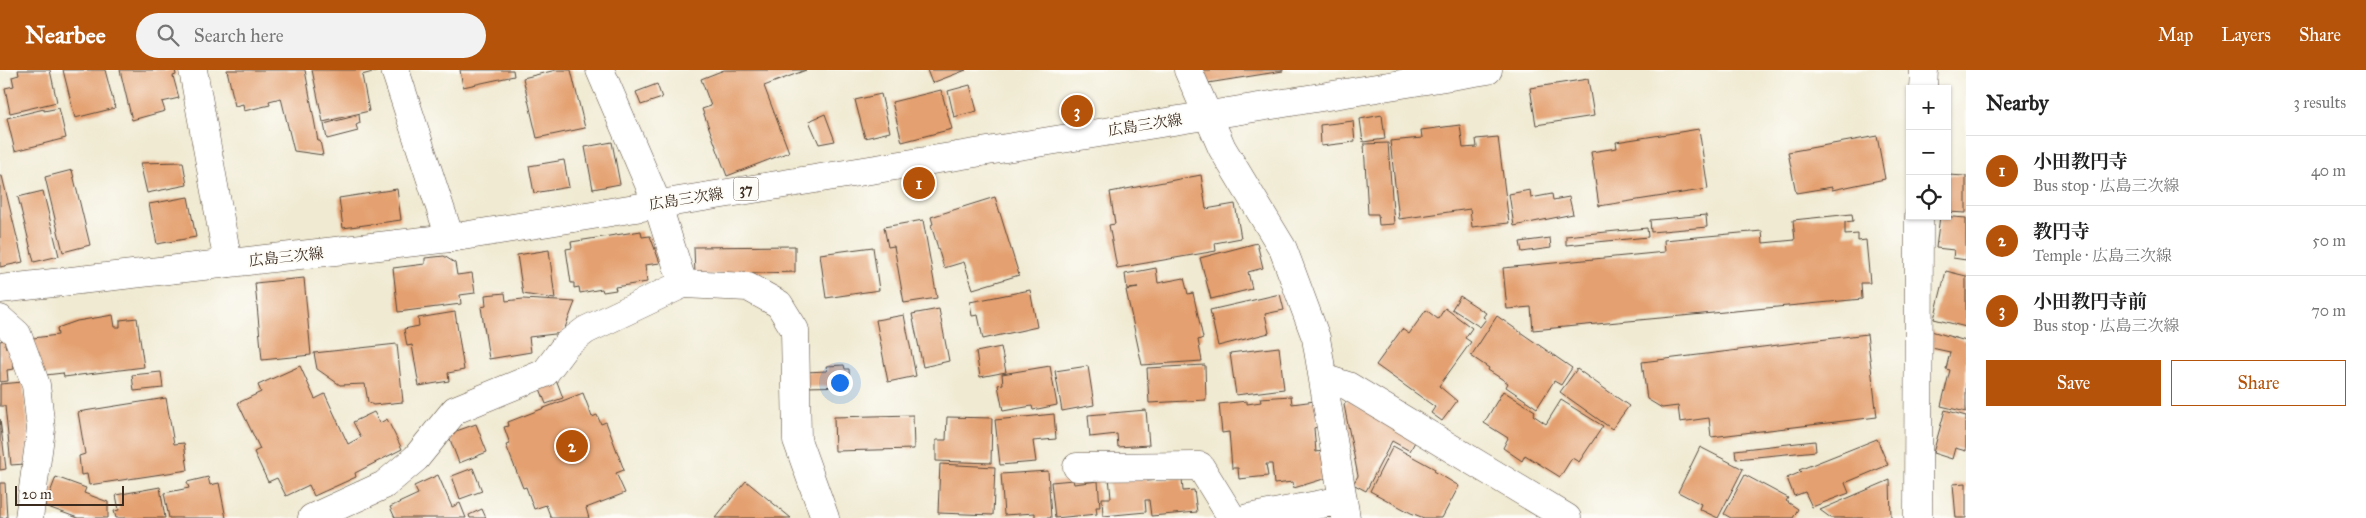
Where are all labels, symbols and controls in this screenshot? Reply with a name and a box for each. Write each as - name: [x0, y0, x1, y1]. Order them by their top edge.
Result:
- search box: [136, 13, 486, 58]
- text: Nearbee: [25, 20, 106, 50]
- icon: search: [154, 21, 182, 49]
- text: Search here: [194, 24, 284, 47]
- text: Map: [2158, 24, 2193, 46]
- text: Layers: [2221, 24, 2271, 46]
- text: Share: [2299, 24, 2341, 46]
- map controls: [1906, 85, 1951, 220]
- button: +: [1906, 85, 1951, 130]
- text: Nearby: [1986, 90, 2049, 116]
- pin: 3: [1061, 92, 1093, 130]
- text: 3 results: [2293, 93, 2346, 112]
- street label: 広島三次線: [1107, 110, 1183, 140]
- button: −: [1906, 130, 1951, 175]
- text: 小田教円寺: [2033, 150, 2128, 173]
- text: 1: [1999, 161, 2005, 180]
- text: 40 m: [2311, 161, 2346, 180]
- pin: 1: [903, 164, 935, 202]
- button: locate: [1906, 175, 1951, 220]
- text: Bus stop · 広島三次線: [2033, 176, 2179, 195]
- road number: 37: [734, 178, 758, 200]
- street label: 広島三次線: [648, 184, 724, 214]
- text: 教円寺: [2033, 220, 2090, 243]
- text: 2: [1998, 231, 2006, 250]
- text: 50 m: [2312, 231, 2346, 250]
- street label: 広島三次線: [248, 244, 324, 270]
- text: Temple · 広島三次線: [2033, 246, 2172, 265]
- text: 小田教円寺前: [2033, 290, 2147, 313]
- text: 3: [1999, 301, 2005, 320]
- text: 70 m: [2311, 301, 2346, 320]
- text: Bus stop · 広島三次線: [2033, 316, 2179, 335]
- button: Save: [1986, 360, 2161, 406]
- button: Share: [2171, 360, 2346, 406]
- your location: [827, 370, 853, 396]
- pin: 2: [556, 427, 588, 465]
- scale bar: [15, 483, 124, 506]
- text: 20 m: [22, 486, 52, 503]

